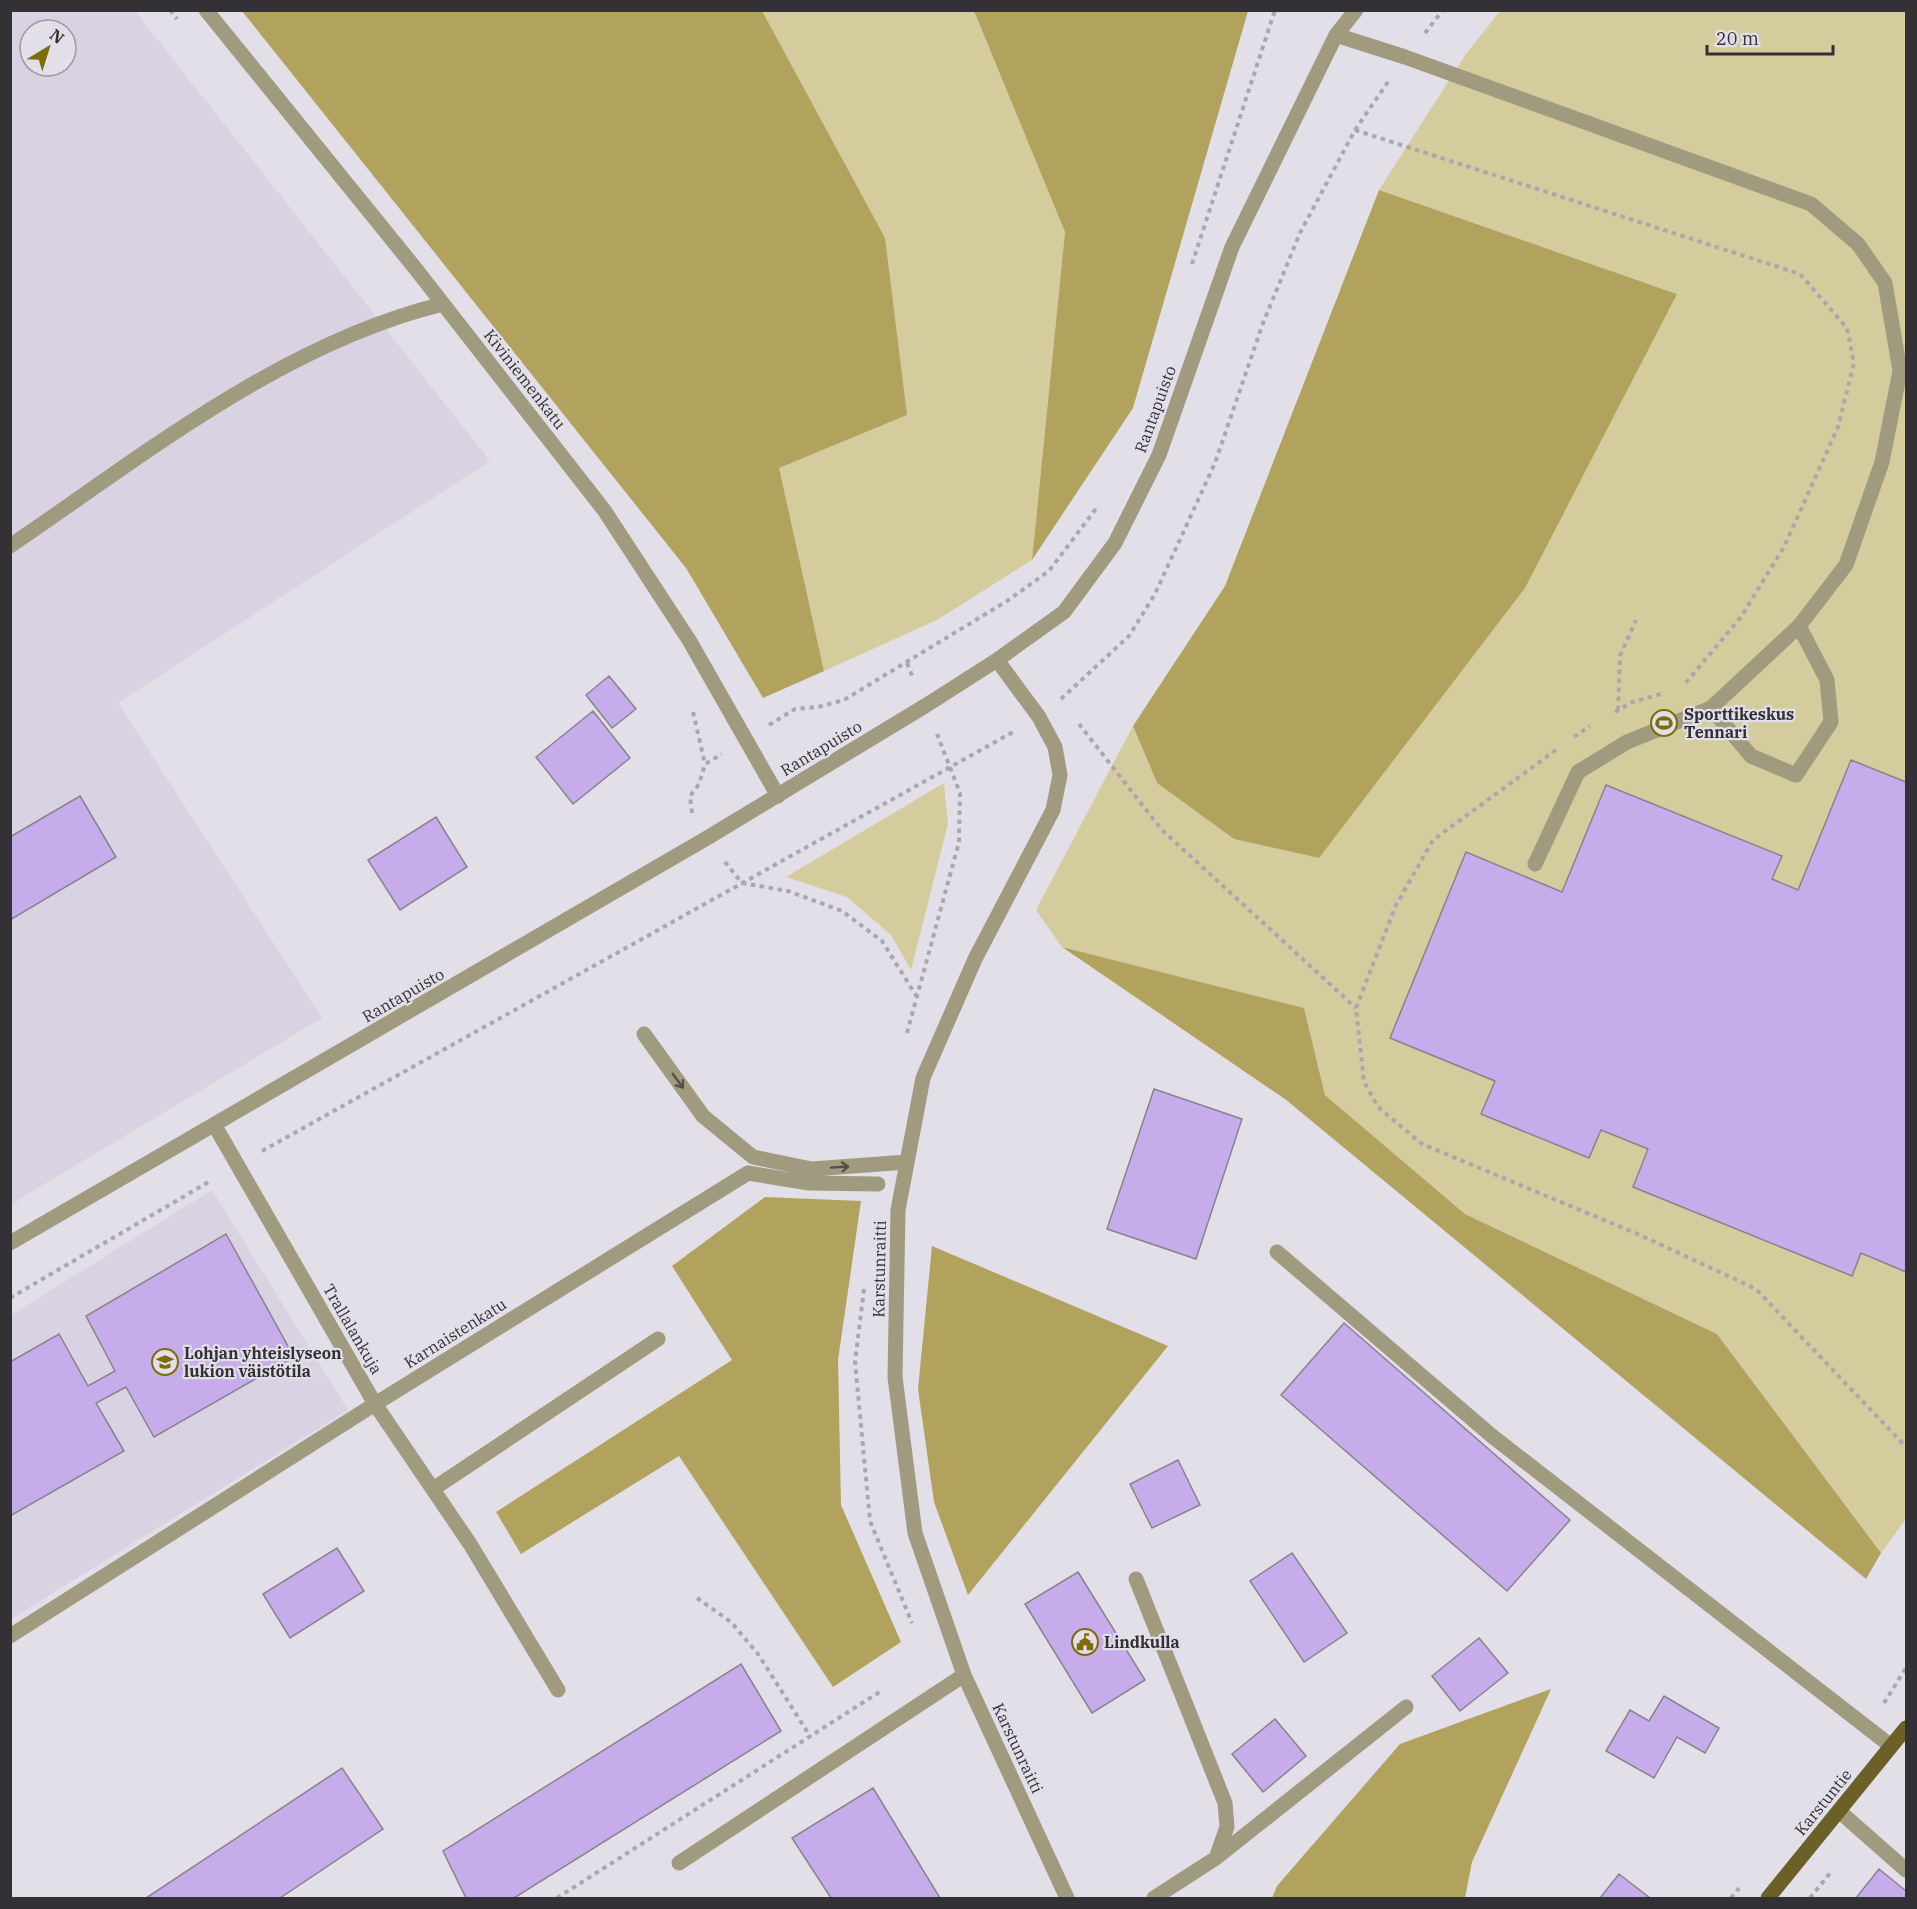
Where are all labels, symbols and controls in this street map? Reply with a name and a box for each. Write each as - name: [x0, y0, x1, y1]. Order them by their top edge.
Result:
- north arrow: [18, 18, 78, 78]
- scale bar: [1707, 18, 1833, 56]
- text: N: [46, 24, 68, 48]
- text: 20 m: [1716, 27, 1759, 50]
- street label: Kiviniemenkatu: [480, 325, 570, 433]
- street label: Rantapuisto: [1130, 363, 1180, 455]
- place label: Sporttikeskus Tennari: [1684, 704, 1794, 742]
- sports icon: Sporttikeskus Tennari: [1649, 708, 1679, 738]
- street label: Rantapuisto: [777, 716, 865, 780]
- street label: Rantapuisto: [359, 964, 447, 1026]
- one-way arrow: [672, 1073, 685, 1089]
- one-way arrow: [829, 1161, 849, 1172]
- street label: Karstunraitti: [868, 1220, 890, 1318]
- street label: Trallalankuja: [319, 1280, 387, 1378]
- street label: Karnaistenkatu: [400, 1294, 510, 1372]
- place label: Lohjan yhteislyseon lukion väistötila: [184, 1343, 342, 1381]
- school or university icon: Lohjan yhteislyseon lukion väistötila: [150, 1347, 180, 1377]
- public building icon: Lindkulla: [1070, 1627, 1100, 1657]
- place label: Lindkulla: [1104, 1632, 1180, 1652]
- street label: Karstunraitti: [988, 1700, 1048, 1796]
- street label: Karstuntie: [1790, 1765, 1856, 1839]

